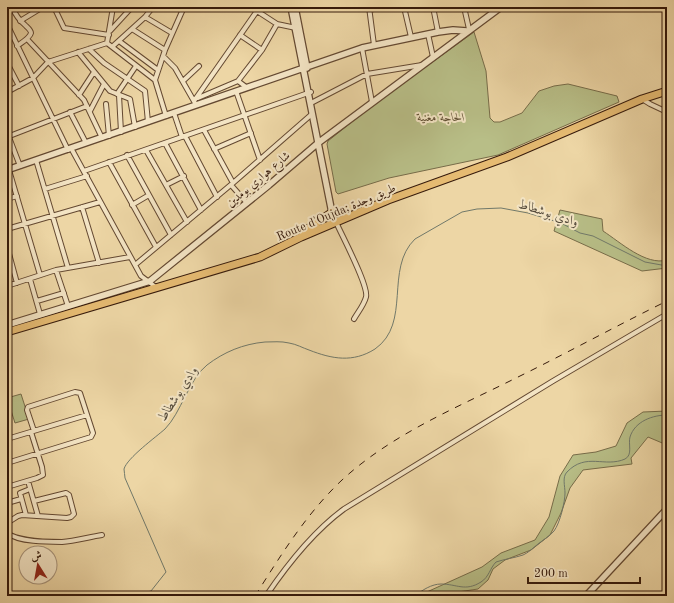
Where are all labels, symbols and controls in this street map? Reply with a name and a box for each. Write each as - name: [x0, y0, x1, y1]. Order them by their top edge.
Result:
- park label: الحاجة مغنية: [416, 112, 465, 124]
- street label: شارع هواري بومدين: [225, 150, 295, 213]
- street label: Route d'Oujda; طريق وجدة: [275, 182, 398, 244]
- water label: وادي بوشطاط: [516, 198, 580, 232]
- water label: وادي بوشطاط: [156, 364, 203, 425]
- north arrow: [18, 545, 58, 585]
- text: ش: [30, 550, 43, 563]
- scale bar: [528, 559, 640, 585]
- text: 200 m: [534, 568, 568, 580]

